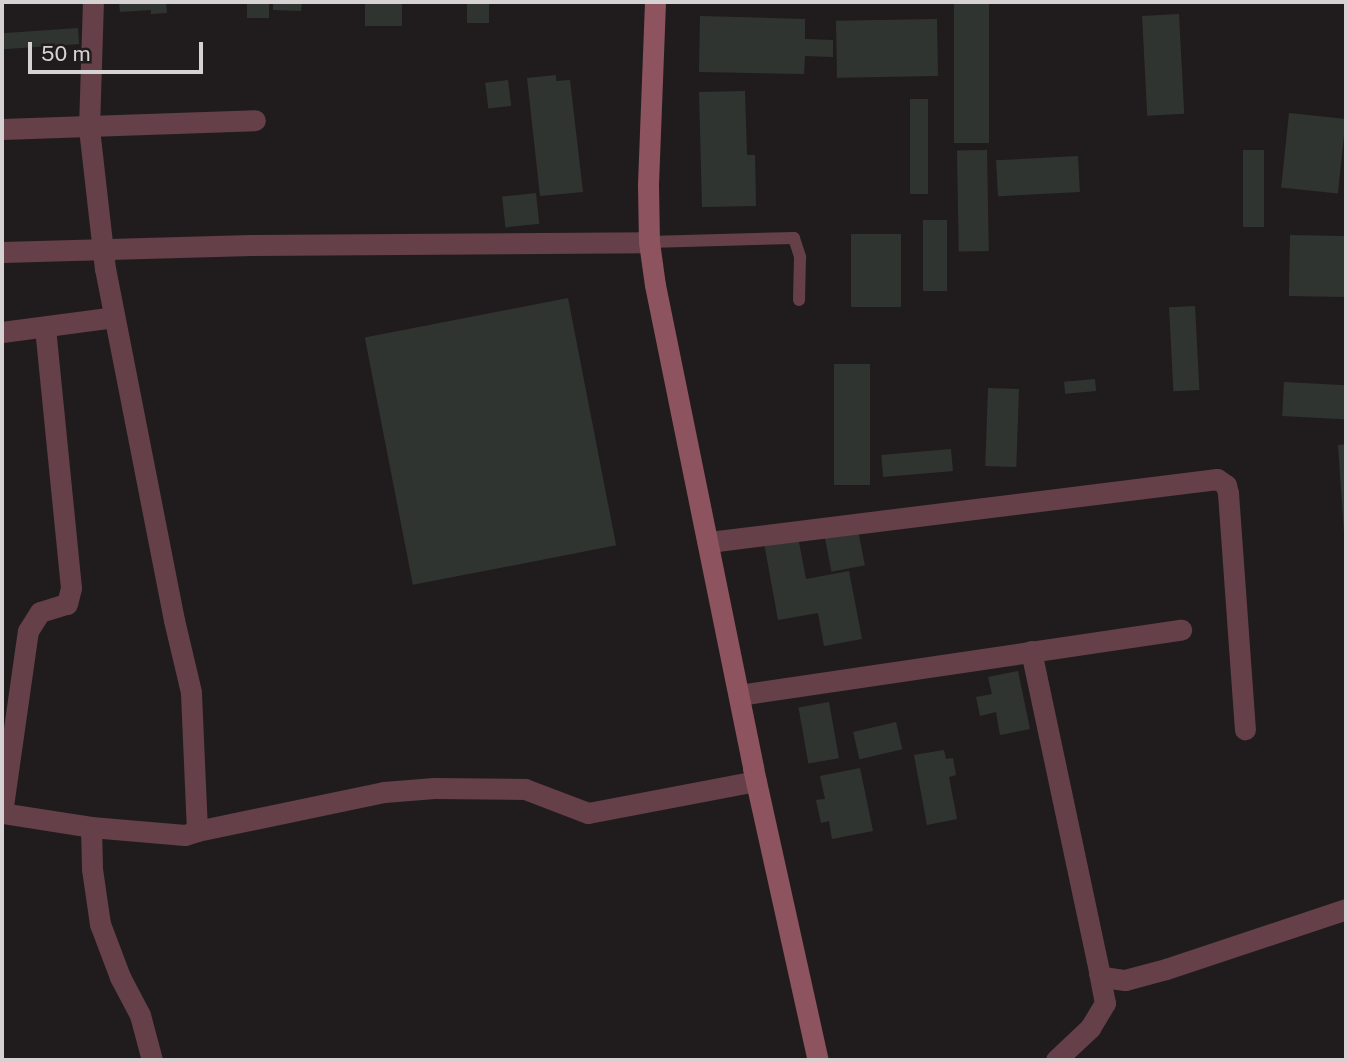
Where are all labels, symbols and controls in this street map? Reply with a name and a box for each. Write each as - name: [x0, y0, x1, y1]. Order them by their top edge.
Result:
- scale bar: [32, 28, 206, 72]
- text: 50 m: [41, 41, 91, 66]

